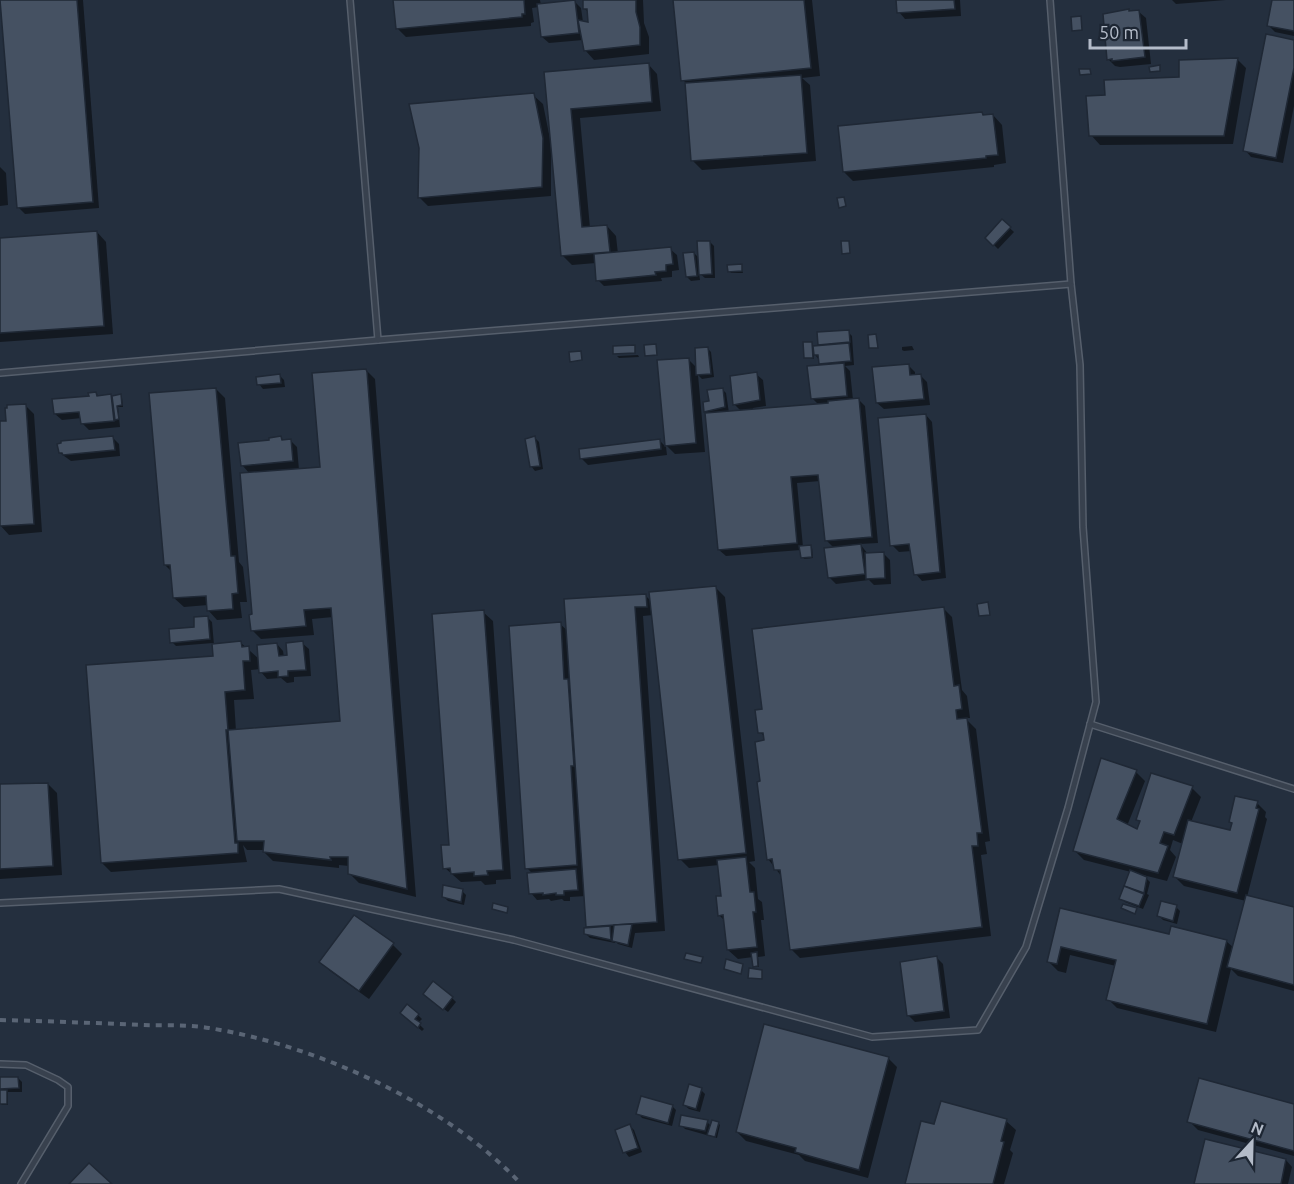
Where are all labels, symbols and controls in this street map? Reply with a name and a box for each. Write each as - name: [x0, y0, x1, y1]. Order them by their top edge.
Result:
- scale bar: [1090, 12, 1186, 50]
- text: 50 m: [1099, 22, 1139, 42]
- north arrow: [1222, 1112, 1282, 1172]
- text: N: [1249, 1118, 1267, 1139]

